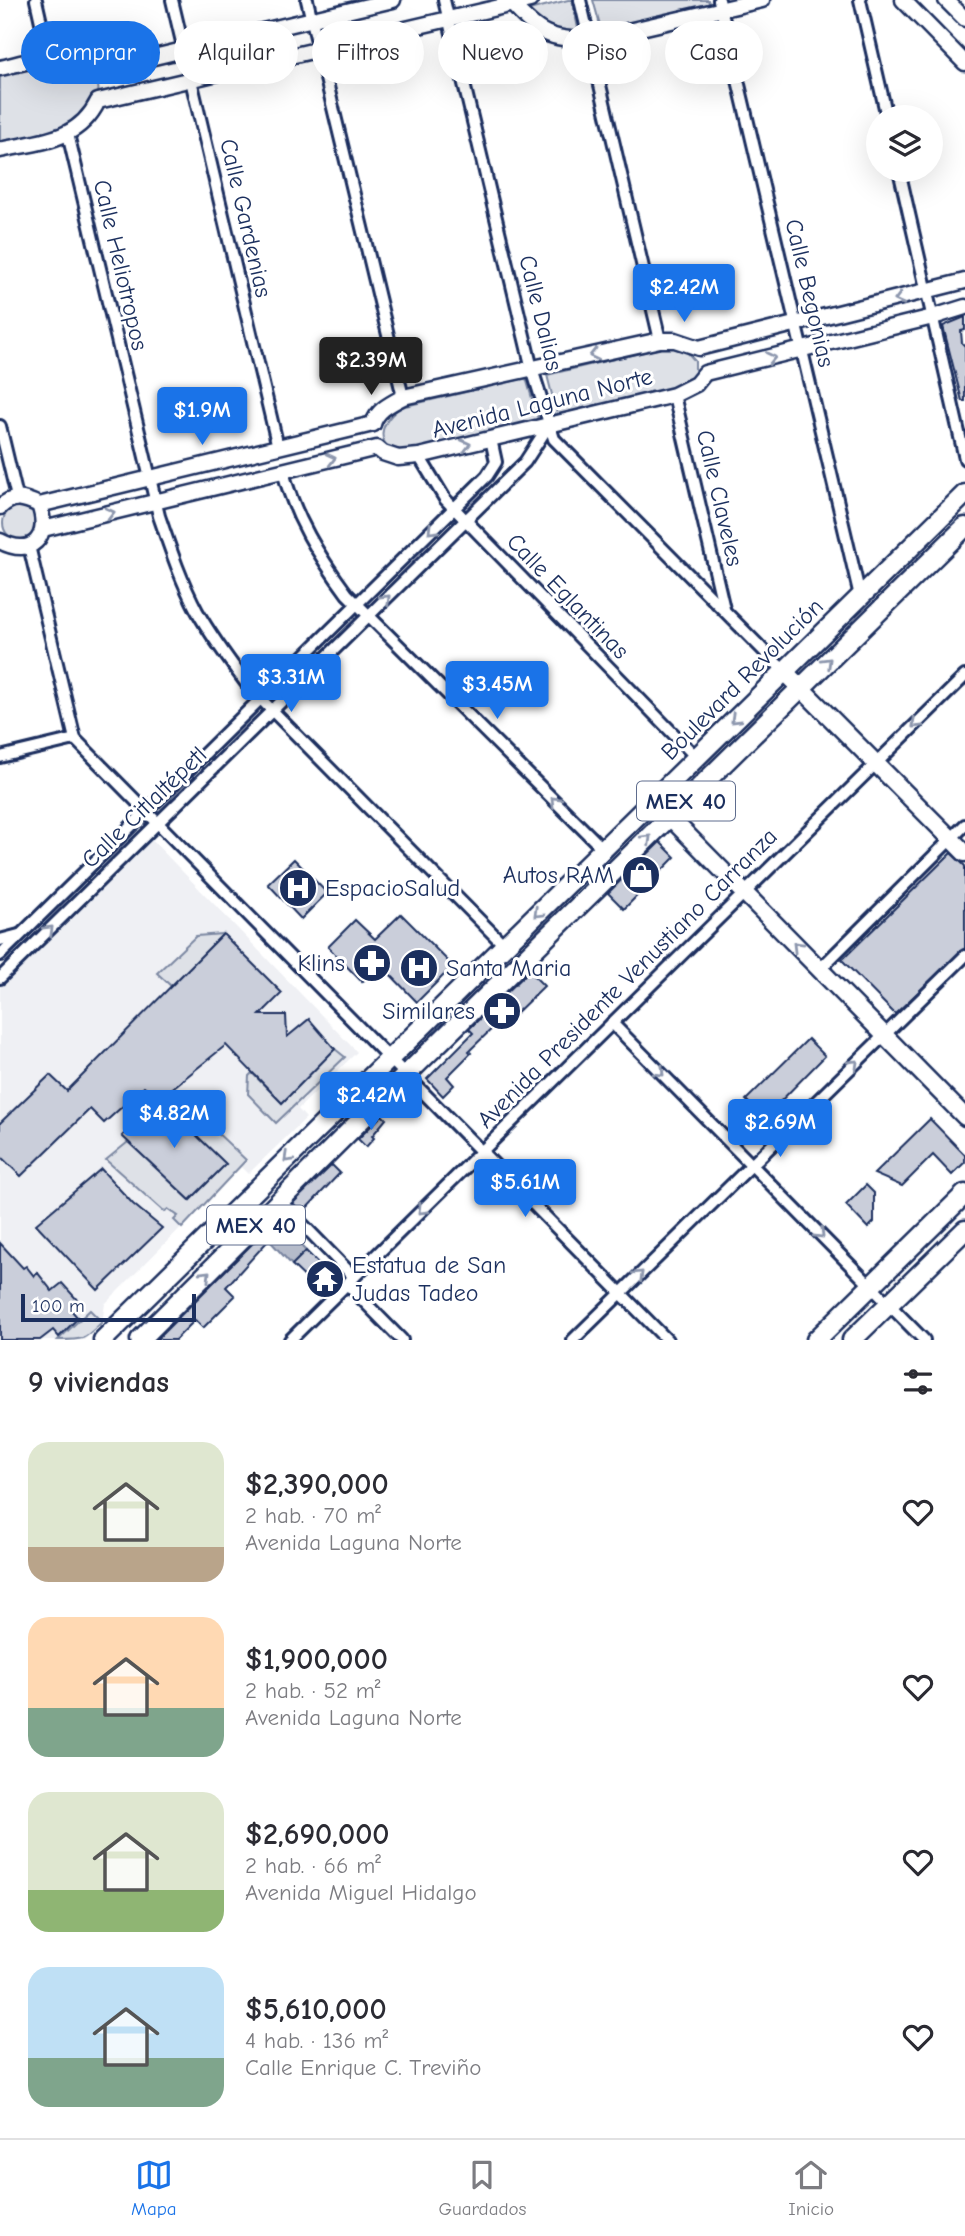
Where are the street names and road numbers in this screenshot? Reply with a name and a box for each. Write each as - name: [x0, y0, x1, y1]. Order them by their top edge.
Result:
- street label: Calle Gardenias: [214, 136, 278, 300]
- street label: Calle Heliotropos: [88, 177, 154, 353]
- street label: Calle Begonias: [779, 216, 841, 370]
- street label: Calle Dalias: [513, 252, 569, 374]
- street label: Avenida Laguna Norte: [429, 362, 655, 444]
- street label: Calle Claveles: [691, 427, 749, 569]
- street label: Calle Eglantinas: [501, 527, 635, 665]
- street label: Boulevard Revolución: [655, 592, 829, 766]
- street label: Calle Citlaltépetl: [76, 740, 212, 874]
- road number: MEX 40: [637, 782, 735, 820]
- street label: Avenida Presidente Venustiano Carranza: [471, 822, 783, 1134]
- road number: MEX 40: [207, 1206, 305, 1244]

